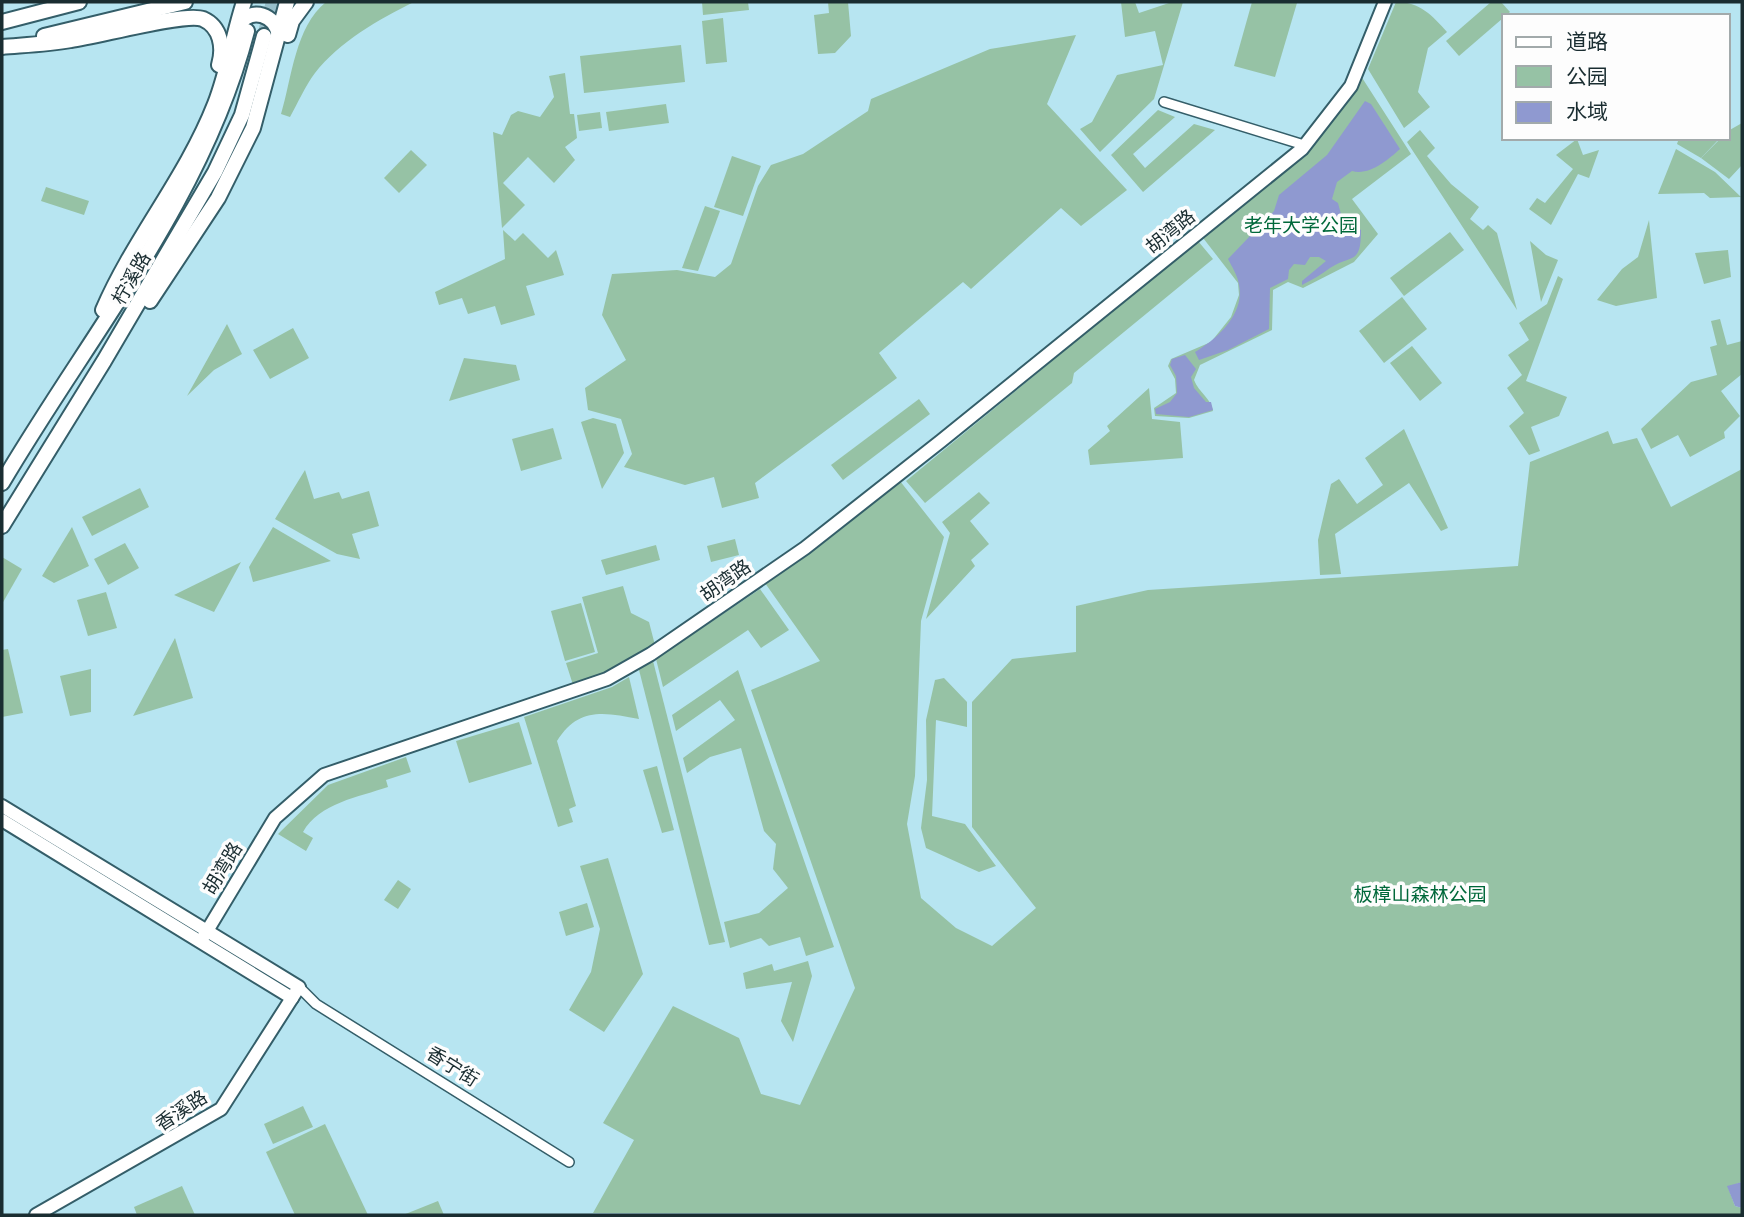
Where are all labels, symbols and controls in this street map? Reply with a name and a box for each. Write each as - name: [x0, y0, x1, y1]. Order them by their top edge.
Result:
- legend: [1502, 14, 1730, 140]
- text: 道路: [1566, 27, 1608, 55]
- text: 公园: [1566, 62, 1608, 90]
- text: 水域: [1566, 97, 1608, 125]
- street label: 胡湾路: [1140, 203, 1200, 259]
- park label: 老年大学公园: [1244, 212, 1358, 238]
- street label: 柠溪路: [105, 247, 157, 309]
- street label: 胡湾路: [694, 553, 756, 607]
- street label: 胡湾路: [196, 837, 248, 899]
- park label: 板樟山森林公园: [1353, 881, 1487, 907]
- street label: 香宁街: [422, 1040, 484, 1092]
- street label: 香溪路: [150, 1084, 212, 1136]

